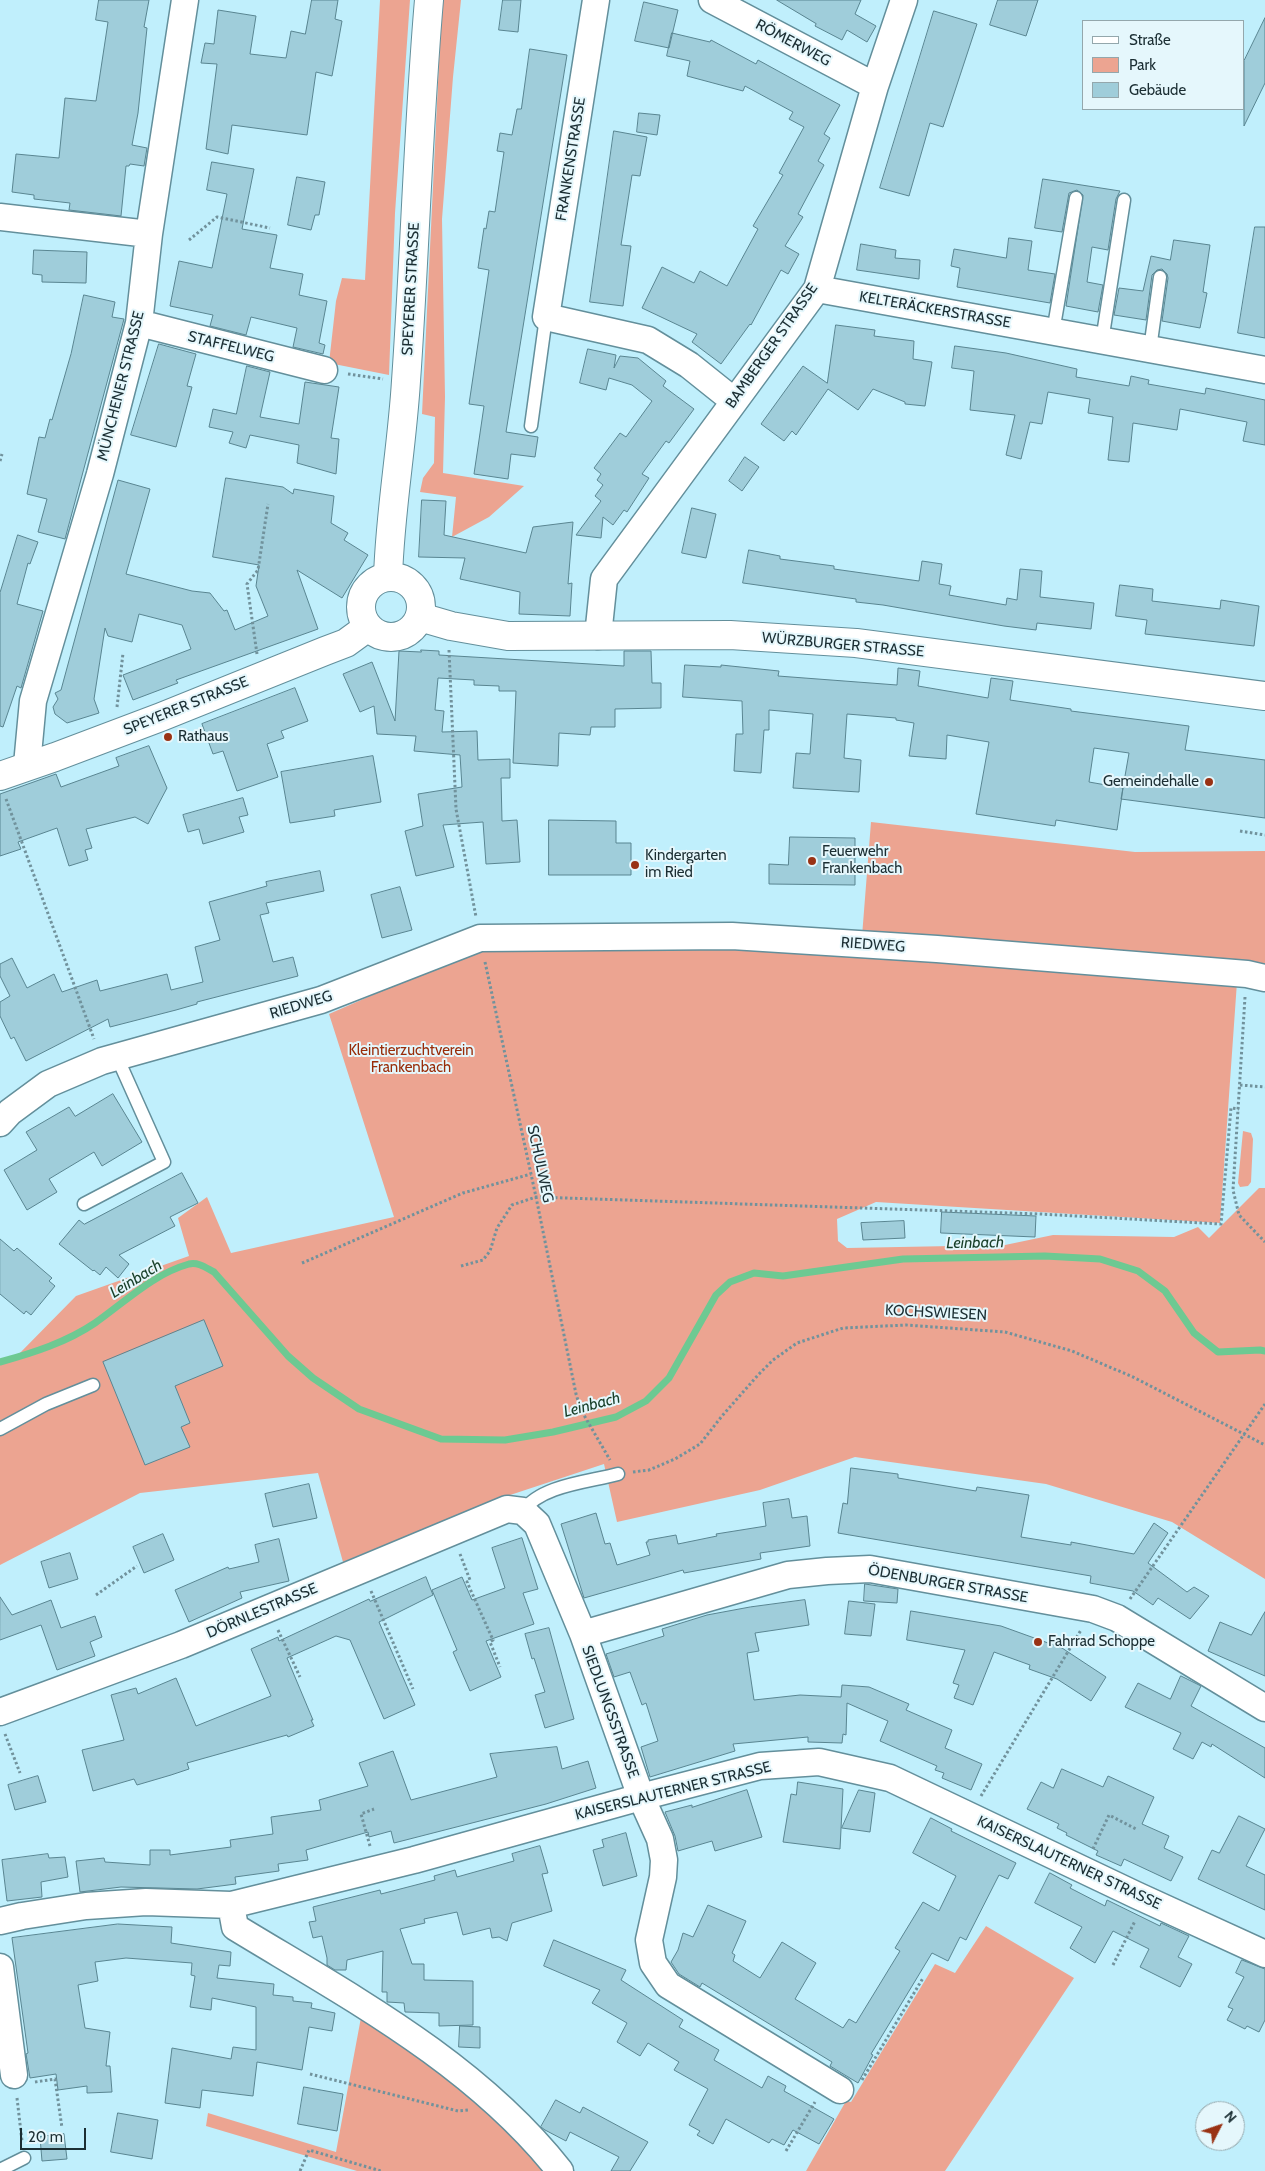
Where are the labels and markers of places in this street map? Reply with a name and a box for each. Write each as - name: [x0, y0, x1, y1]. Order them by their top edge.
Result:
- place label: Rathaus: [178, 728, 228, 746]
- marker: Rathaus: [162, 731, 174, 743]
- place label: Gemeindehalle: [1103, 773, 1199, 791]
- marker: Gemeindehalle: [1203, 776, 1215, 788]
- place label: Feuerwehr Frankenbach: [822, 843, 902, 878]
- place label: Kindergarten im Ried: [645, 847, 727, 882]
- marker: Feuerwehr Frankenbach: [806, 855, 818, 867]
- marker: Kindergarten im Ried: [629, 859, 641, 871]
- place label: Fahrrad Schoppe: [1048, 1633, 1155, 1651]
- marker: Fahrrad Schoppe: [1032, 1636, 1044, 1648]

